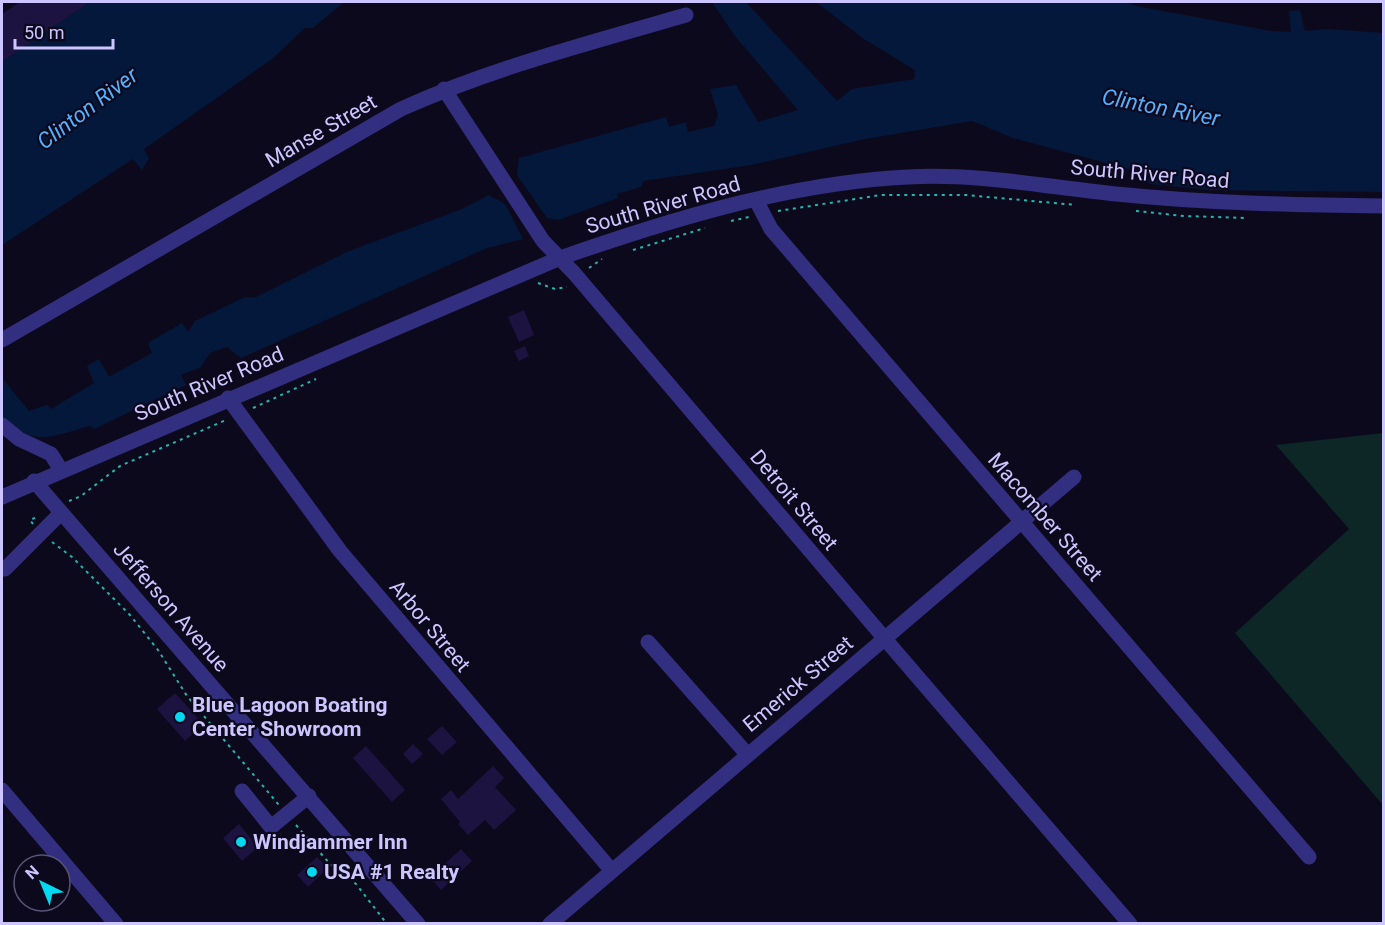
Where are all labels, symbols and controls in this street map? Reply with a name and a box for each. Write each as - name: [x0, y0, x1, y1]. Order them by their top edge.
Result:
- scale bar: [15, 12, 112, 50]
- text: 50 m: [24, 22, 64, 43]
- water label: Clinton River: [32, 62, 143, 154]
- water label: Clinton River: [1100, 84, 1223, 131]
- street label: Manse Street: [261, 90, 381, 172]
- street label: South River Road: [1070, 155, 1230, 193]
- street label: South River Road: [583, 171, 743, 239]
- street label: South River Road: [131, 342, 287, 426]
- street label: Detroit Street: [745, 445, 843, 555]
- street label: Macomber Street: [983, 448, 1107, 586]
- street label: Jefferson Avenue: [108, 537, 234, 677]
- street label: Arbor Street: [385, 575, 475, 677]
- street label: Emerick Street: [738, 631, 858, 737]
- place label: Blue Lagoon Boating Center Showroom: [192, 693, 388, 741]
- marker: Blue Lagoon Boating Center Showroom: [173, 710, 187, 724]
- place label: Windjammer Inn: [253, 830, 408, 854]
- marker: Windjammer Inn: [234, 835, 248, 849]
- north arrow: [12, 853, 72, 913]
- place label: USA #1 Realty: [324, 860, 460, 884]
- text: N: [22, 862, 43, 883]
- marker: USA #1 Realty: [305, 865, 319, 879]

